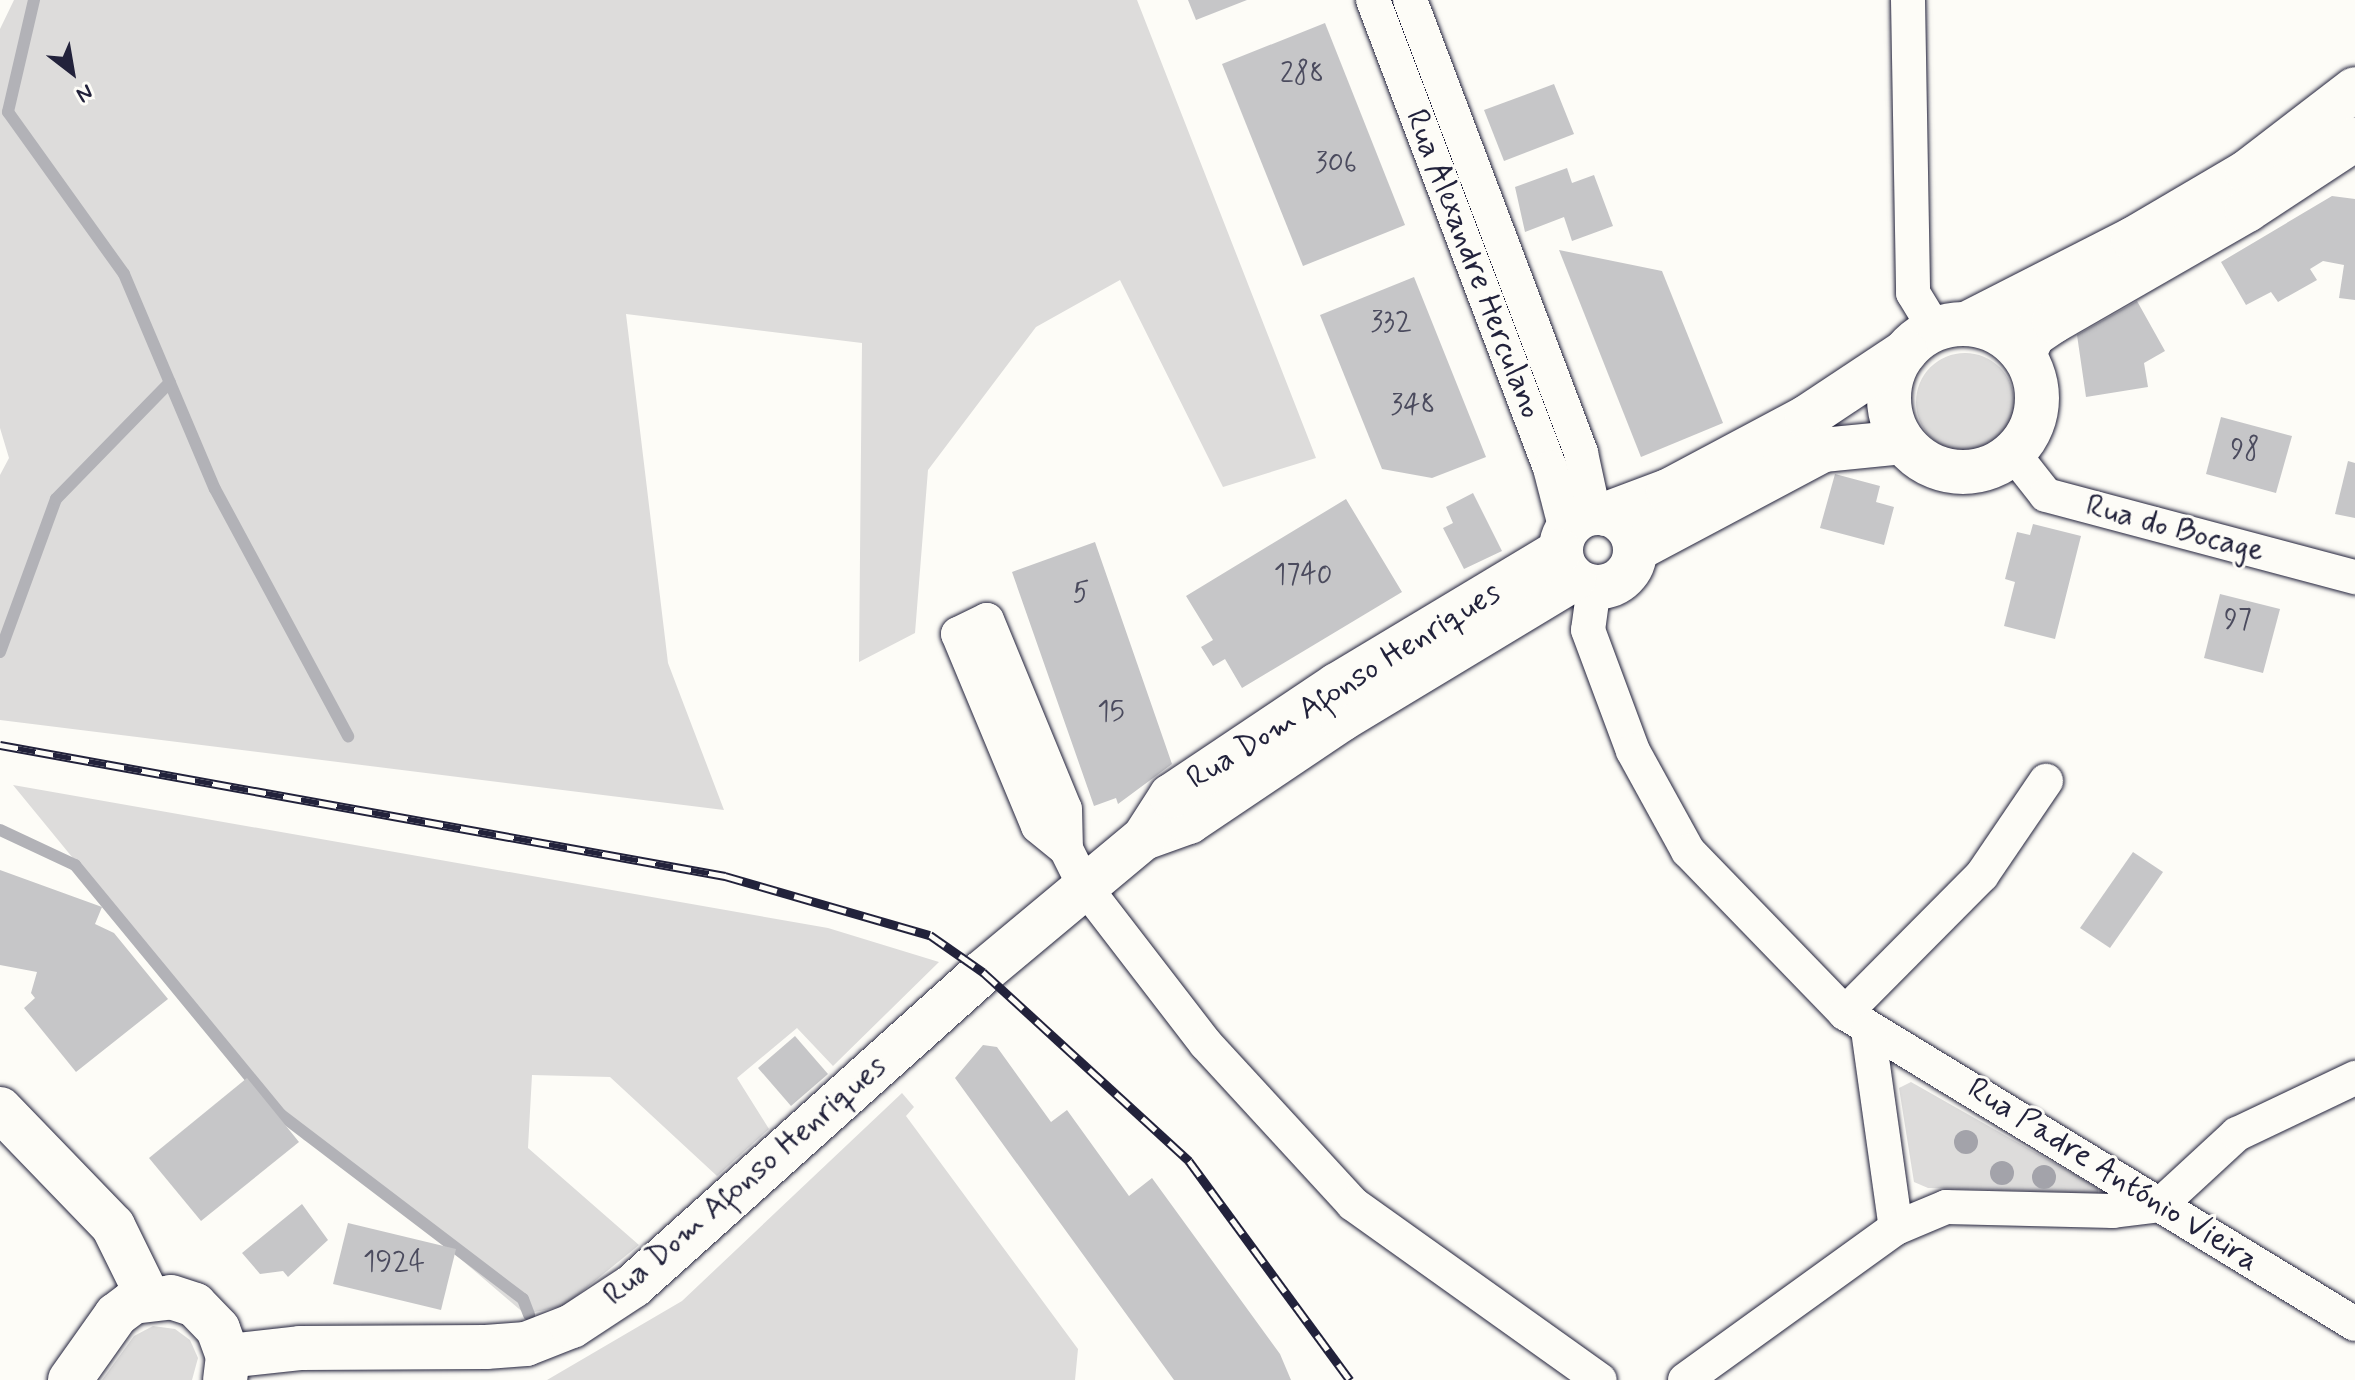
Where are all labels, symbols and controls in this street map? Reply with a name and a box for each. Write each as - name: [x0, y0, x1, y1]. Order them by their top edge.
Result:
- north arrow: [32, 32, 112, 112]
- house number: 288: [1280, 58, 1324, 92]
- text: N: [71, 77, 98, 108]
- street label: Rua Alexandre Herculano: [1396, 103, 1550, 425]
- house number: 306: [1315, 147, 1357, 181]
- house number: 332: [1370, 306, 1412, 340]
- house number: 348: [1391, 389, 1435, 423]
- house number: 98: [2230, 434, 2260, 468]
- street label: Rua do Bocage: [2078, 486, 2272, 572]
- house number: 1740: [1274, 559, 1332, 593]
- street label: Rua Dom Afonso Henriques: [1177, 572, 1511, 800]
- house number: 5: [1073, 577, 1089, 611]
- house number: 97: [2224, 604, 2252, 638]
- house number: 15: [1097, 696, 1125, 730]
- street label: Rua Dom Afonso Henriques: [593, 1045, 897, 1317]
- street label: Rua Padre António Vieira: [1961, 1070, 2265, 1280]
- house number: 1924: [363, 1246, 425, 1280]

